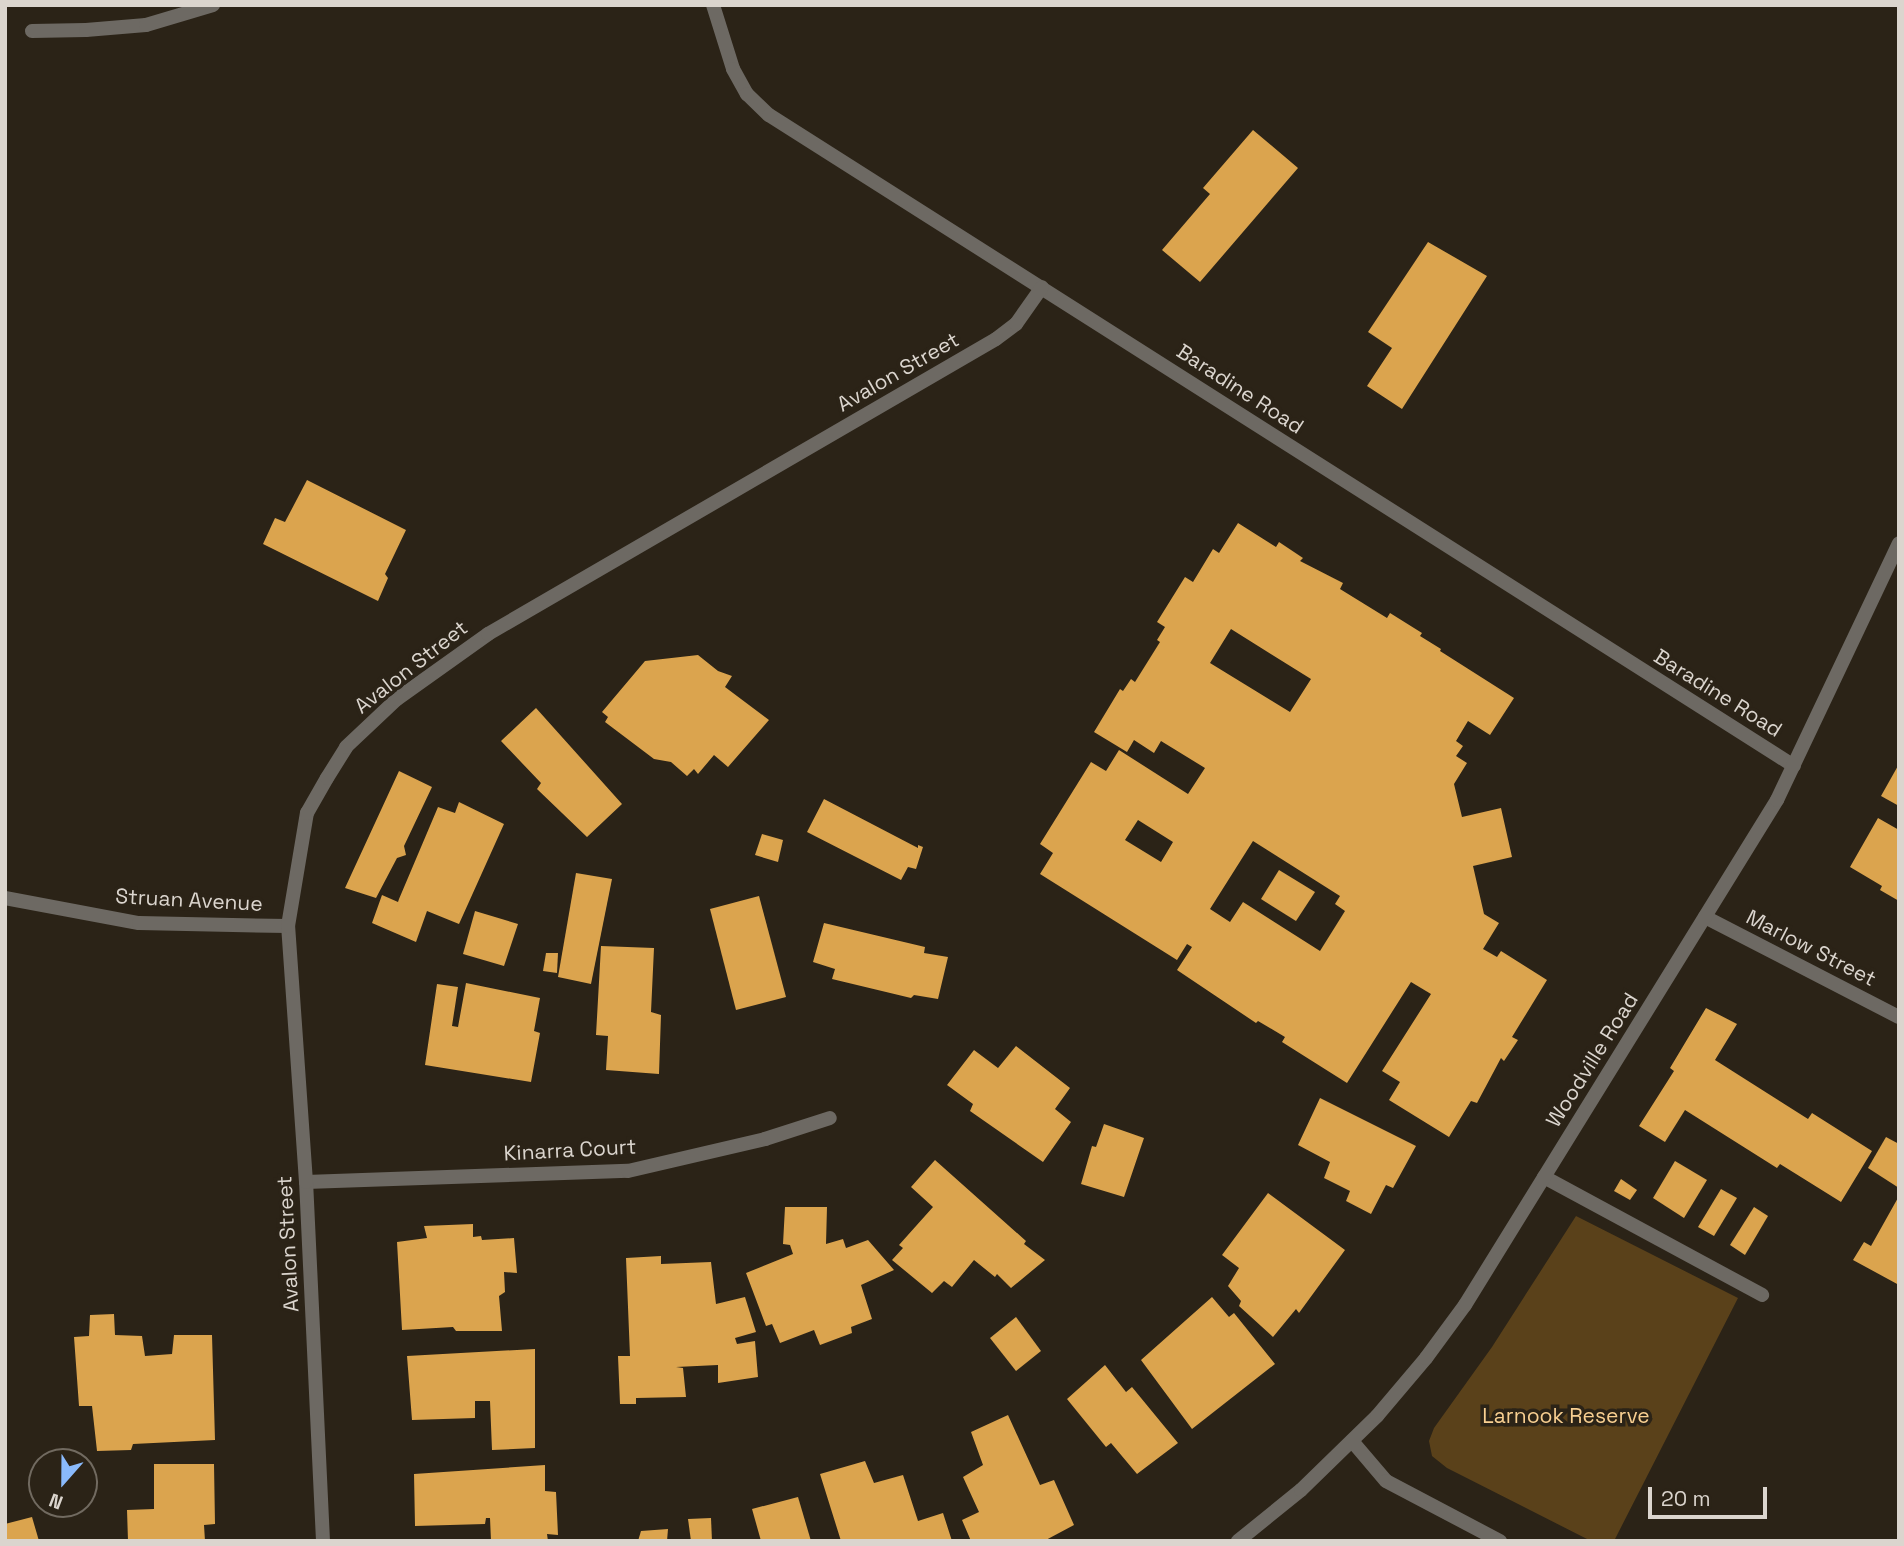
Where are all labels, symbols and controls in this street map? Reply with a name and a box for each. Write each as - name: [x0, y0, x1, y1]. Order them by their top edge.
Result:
- street label: Avalon Street: [833, 327, 963, 417]
- street label: Baradine Road: [1172, 339, 1308, 439]
- street label: Avalon Street: [349, 615, 473, 719]
- street label: Baradine Road: [1649, 644, 1787, 742]
- street label: Struan Avenue: [115, 884, 263, 916]
- street label: Marlow Street: [1742, 904, 1880, 992]
- street label: Woodville Road: [1541, 988, 1643, 1132]
- street label: Kinarra Court: [503, 1134, 637, 1166]
- street label: Avalon Street: [272, 1175, 304, 1313]
- park label: Larnook Reserve: [1482, 1403, 1650, 1429]
- north arrow: [28, 1448, 98, 1518]
- scale bar: [1652, 1472, 1771, 1516]
- text: 20 m: [1661, 1485, 1711, 1512]
- text: N: [46, 1487, 66, 1515]

